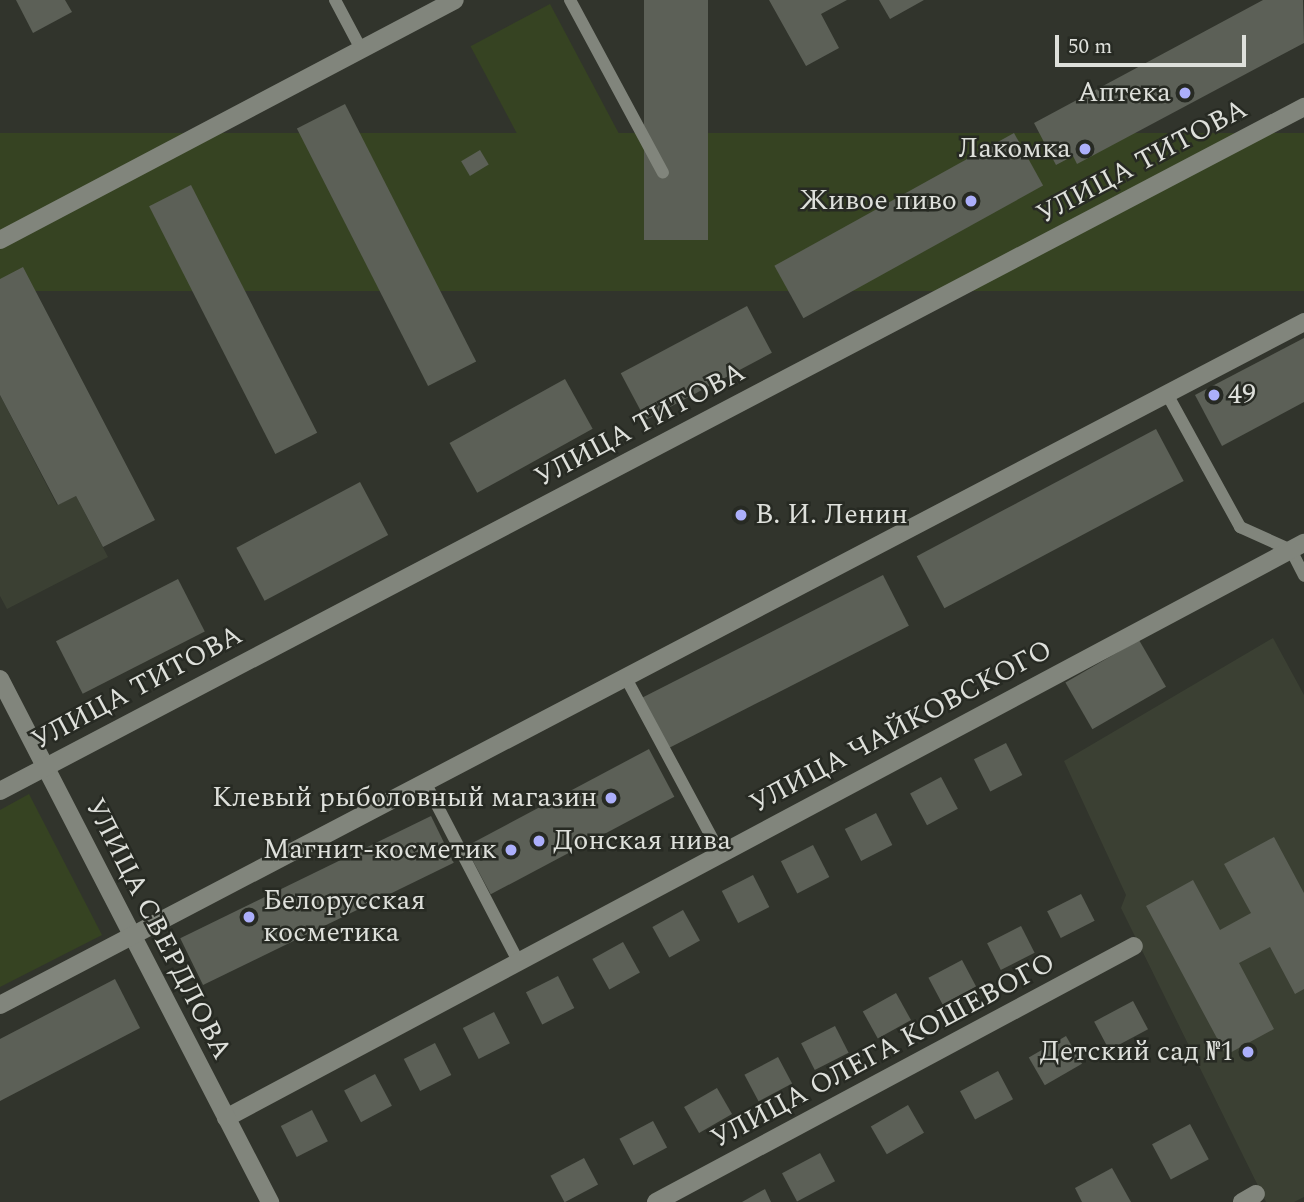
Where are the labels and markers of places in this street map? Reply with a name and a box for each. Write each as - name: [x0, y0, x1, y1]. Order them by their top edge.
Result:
- place label: Аптека: [1077, 76, 1171, 110]
- marker: Аптека: [1177, 85, 1193, 101]
- place label: Лакомка: [958, 132, 1071, 166]
- marker: Лакомка: [1077, 141, 1093, 157]
- place label: Живое пиво: [800, 184, 957, 218]
- marker: Живое пиво: [963, 193, 979, 209]
- place label: 49: [1228, 378, 1256, 412]
- marker: 49: [1206, 387, 1222, 403]
- place label: В. И. Ленин: [755, 498, 908, 532]
- marker: В. И. Ленин: [733, 507, 749, 523]
- place label: Клевый рыболовный магазин: [212, 781, 597, 815]
- marker: Клевый рыболовный магазин: [603, 790, 619, 806]
- place label: Донская нива: [553, 824, 731, 858]
- place label: Магнит-косметик: [263, 833, 497, 867]
- marker: Донская нива: [531, 833, 547, 849]
- marker: Магнит-косметик: [503, 842, 519, 858]
- place label: Белорусская косметика: [263, 884, 425, 950]
- marker: Белорусская косметика: [241, 909, 257, 925]
- place label: Детский сад №1: [1040, 1035, 1234, 1069]
- marker: Детский сад №1: [1240, 1044, 1256, 1060]

